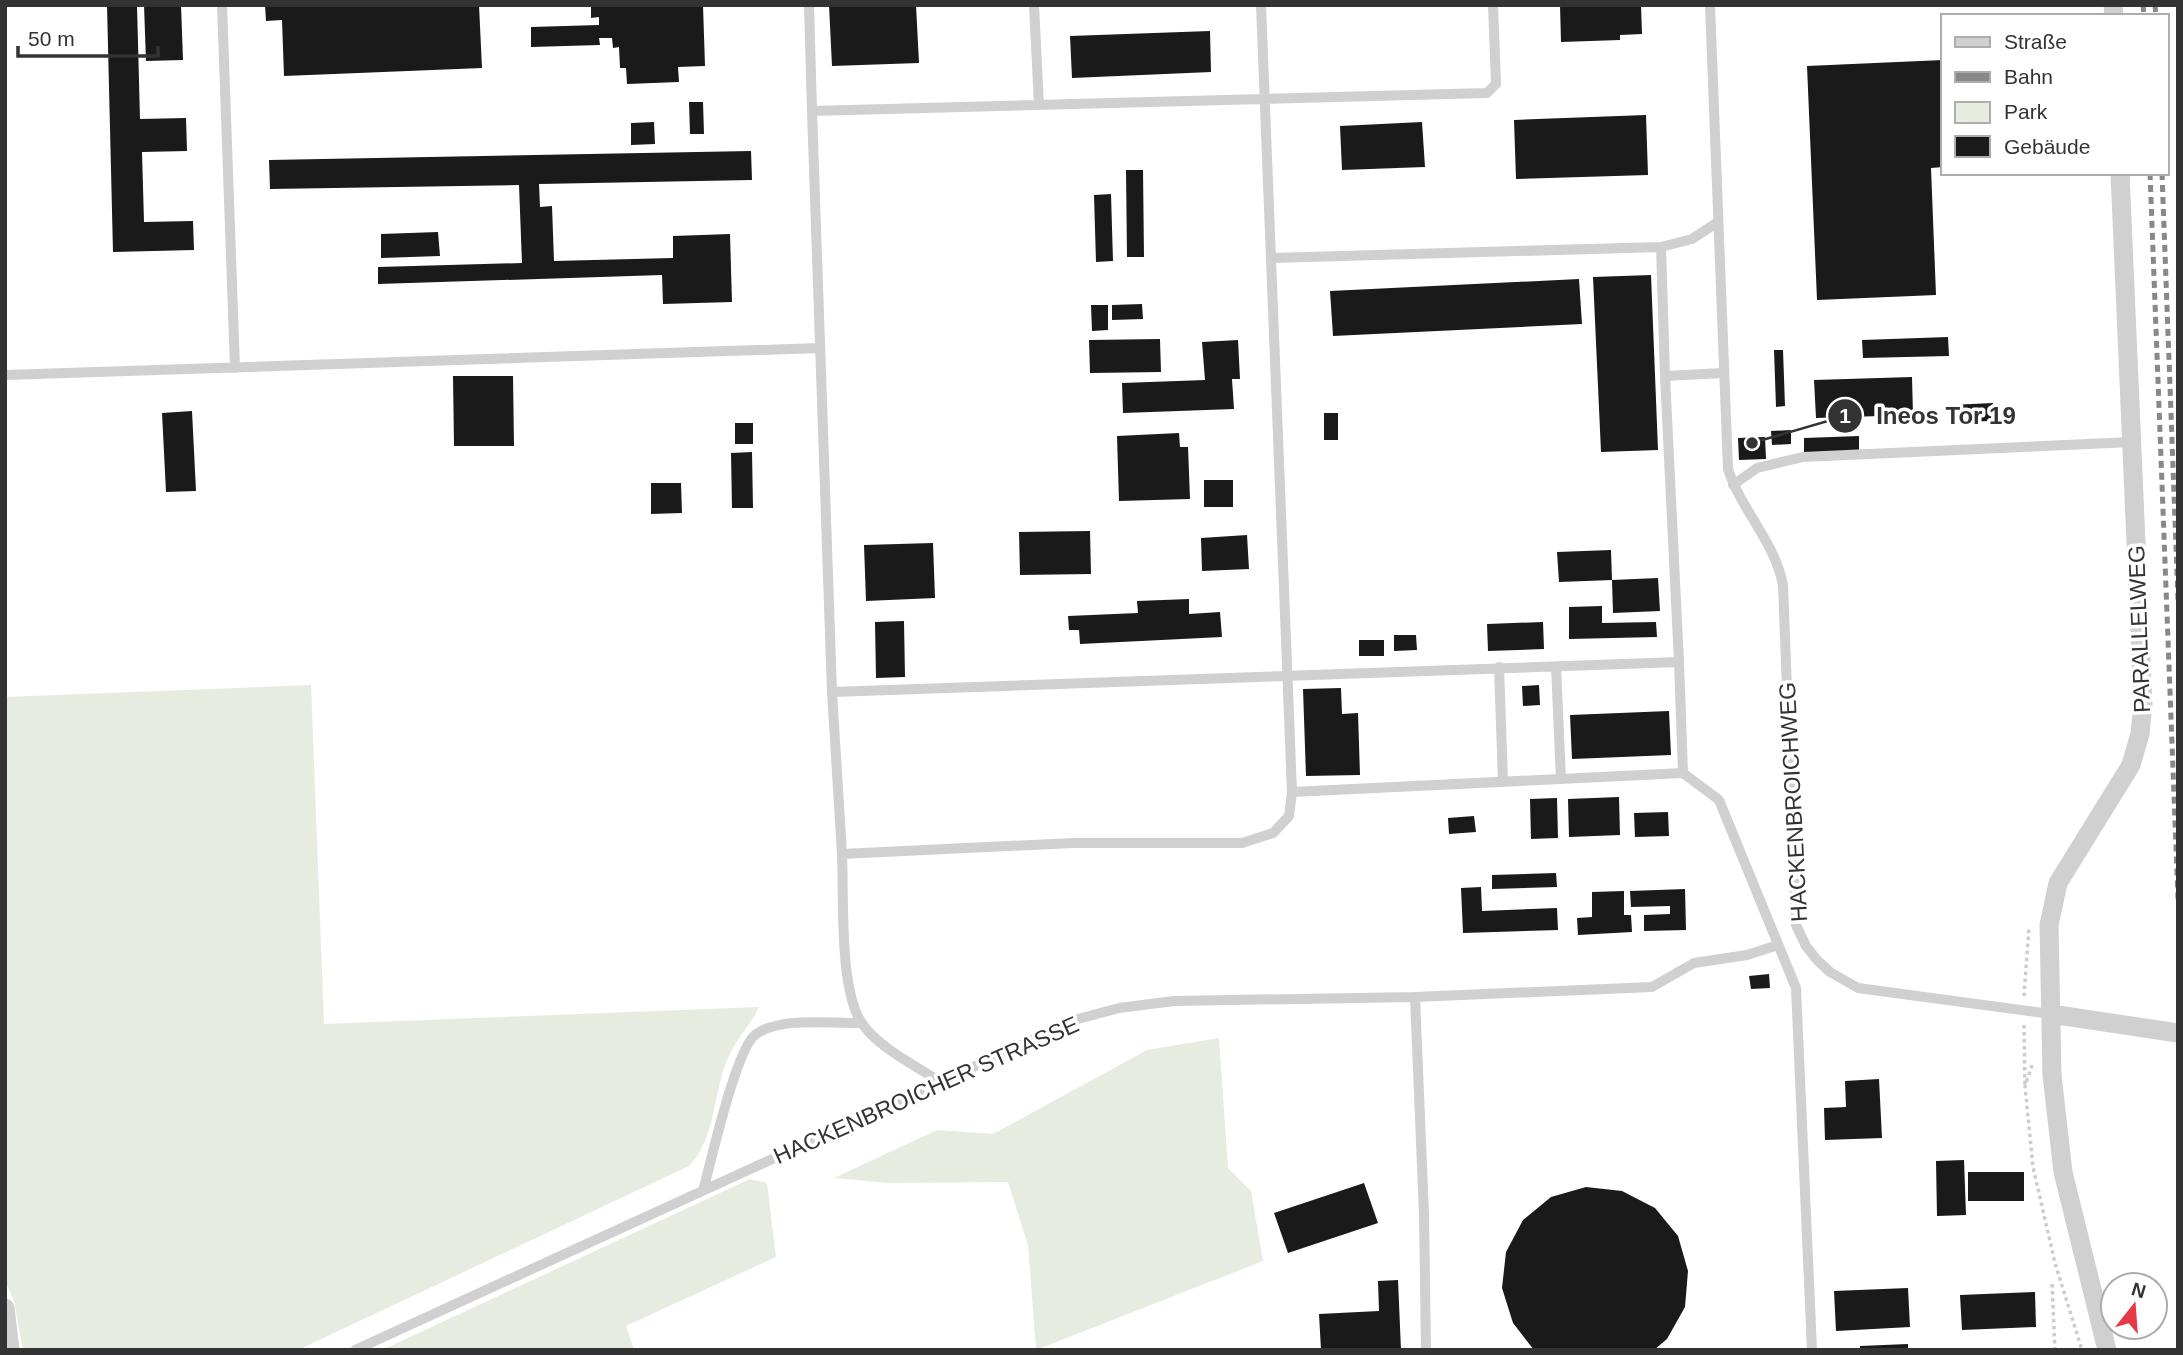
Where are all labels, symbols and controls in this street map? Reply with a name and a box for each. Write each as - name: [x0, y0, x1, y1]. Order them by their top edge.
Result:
- scale bar: [18, 14, 158, 58]
- legend: [1941, 14, 2169, 175]
- text: 50 m: [28, 27, 75, 50]
- text: Straße: [2004, 30, 2067, 53]
- text: Bahn: [2004, 65, 2053, 88]
- text: Park: [2004, 100, 2048, 123]
- text: Gebäude: [2004, 135, 2090, 158]
- callout: Ineos Tor 19: [1827, 394, 2030, 439]
- text: Ineos Tor 19: [1876, 402, 2016, 429]
- text: 1: [1839, 404, 1851, 427]
- street label: PARALLELWEG: [2123, 545, 2155, 713]
- street label: HACKENBROICHWEG: [1774, 681, 1812, 923]
- street label: HACKENBROICHER STRASSE: [770, 1011, 1082, 1169]
- north arrow: [2099, 1271, 2169, 1341]
- text: N: [2129, 1278, 2148, 1302]

